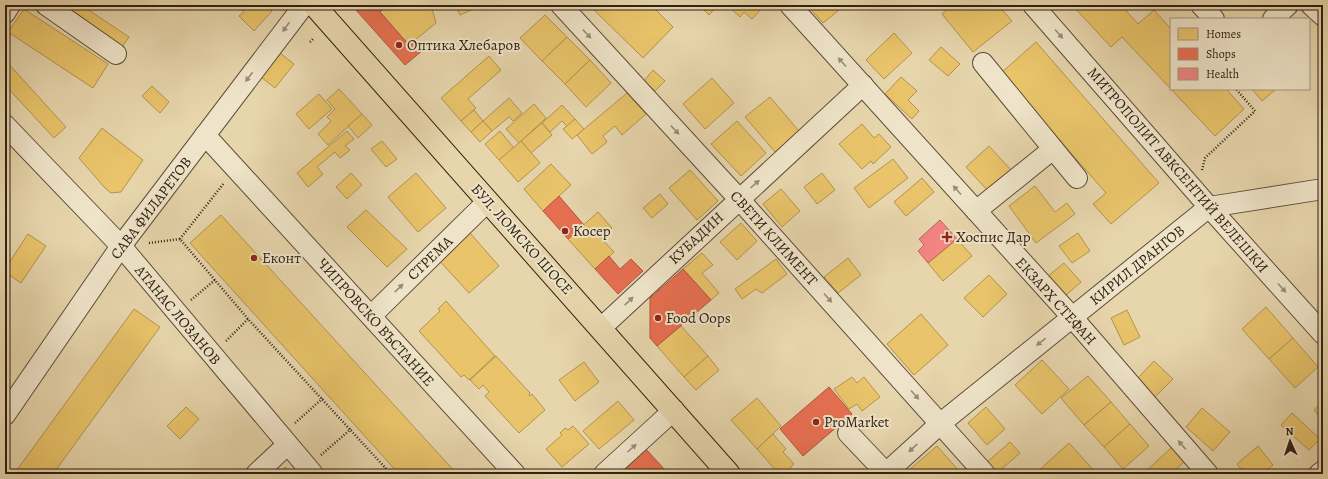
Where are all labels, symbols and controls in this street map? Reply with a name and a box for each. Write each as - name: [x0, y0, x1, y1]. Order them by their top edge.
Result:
- legend: [1170, 18, 1310, 90]
- one-way arrow: [282, 21, 290, 32]
- text: Homes: [1206, 26, 1241, 42]
- one-way arrow: [582, 29, 592, 39]
- one-way arrow: [1054, 29, 1063, 40]
- place label: Оптика Хлебаров: [407, 35, 520, 55]
- marker: Оптика Хлебаров: [394, 40, 404, 50]
- text: Shops: [1206, 46, 1236, 62]
- one-way arrow: [837, 57, 847, 67]
- street label: МИТРОПОЛИТ АВКСЕНТИЙ ВЕЛЕШКИ: [1083, 63, 1273, 277]
- text: Health: [1206, 66, 1240, 82]
- one-way arrow: [245, 72, 253, 83]
- one-way arrow: [670, 125, 679, 134]
- street label: САВА ФИЛАРЕТОВ: [106, 153, 196, 263]
- street label: БУЛ. ЛОМСКО ШОСЕ: [467, 179, 577, 299]
- one-way arrow: [750, 179, 760, 189]
- one-way arrow: [953, 185, 962, 195]
- street label: СВЕТИ КЛИМЕНТ: [726, 186, 823, 290]
- street label: КУБАДИН: [664, 207, 728, 269]
- street label: КИРИЛ ДРАНГОВ: [1085, 220, 1189, 310]
- place label: Косер: [573, 221, 611, 241]
- marker: Косер: [560, 226, 570, 236]
- place label: Хоспис Дар: [956, 227, 1031, 247]
- street label: СТРЕМА: [403, 231, 457, 285]
- marker: Хоспис Дар: [941, 231, 953, 243]
- place label: Еконт: [262, 248, 301, 268]
- marker: Еконт: [249, 253, 259, 263]
- street label: ЕКЗАРХ СТЕФАН: [1011, 253, 1101, 349]
- street label: ЧИПРОВСКО ВЪСТАНИЕ: [313, 254, 439, 390]
- street label: АТАНАС ЛОЗАНОВ: [130, 260, 226, 369]
- one-way arrow: [1277, 282, 1286, 293]
- one-way arrow: [394, 284, 404, 293]
- one-way arrow: [823, 293, 833, 303]
- one-way arrow: [624, 296, 634, 306]
- place label: Food Oops: [666, 308, 731, 328]
- marker: Food Oops: [653, 313, 663, 323]
- one-way arrow: [1036, 337, 1047, 346]
- one-way arrow: [911, 389, 920, 400]
- place label: ProMarket: [824, 412, 889, 432]
- marker: ProMarket: [811, 417, 821, 427]
- north arrow: [1270, 421, 1310, 461]
- text: N: [1285, 424, 1294, 439]
- one-way arrow: [1178, 439, 1187, 450]
- one-way arrow: [627, 443, 638, 452]
- one-way arrow: [907, 444, 918, 453]

